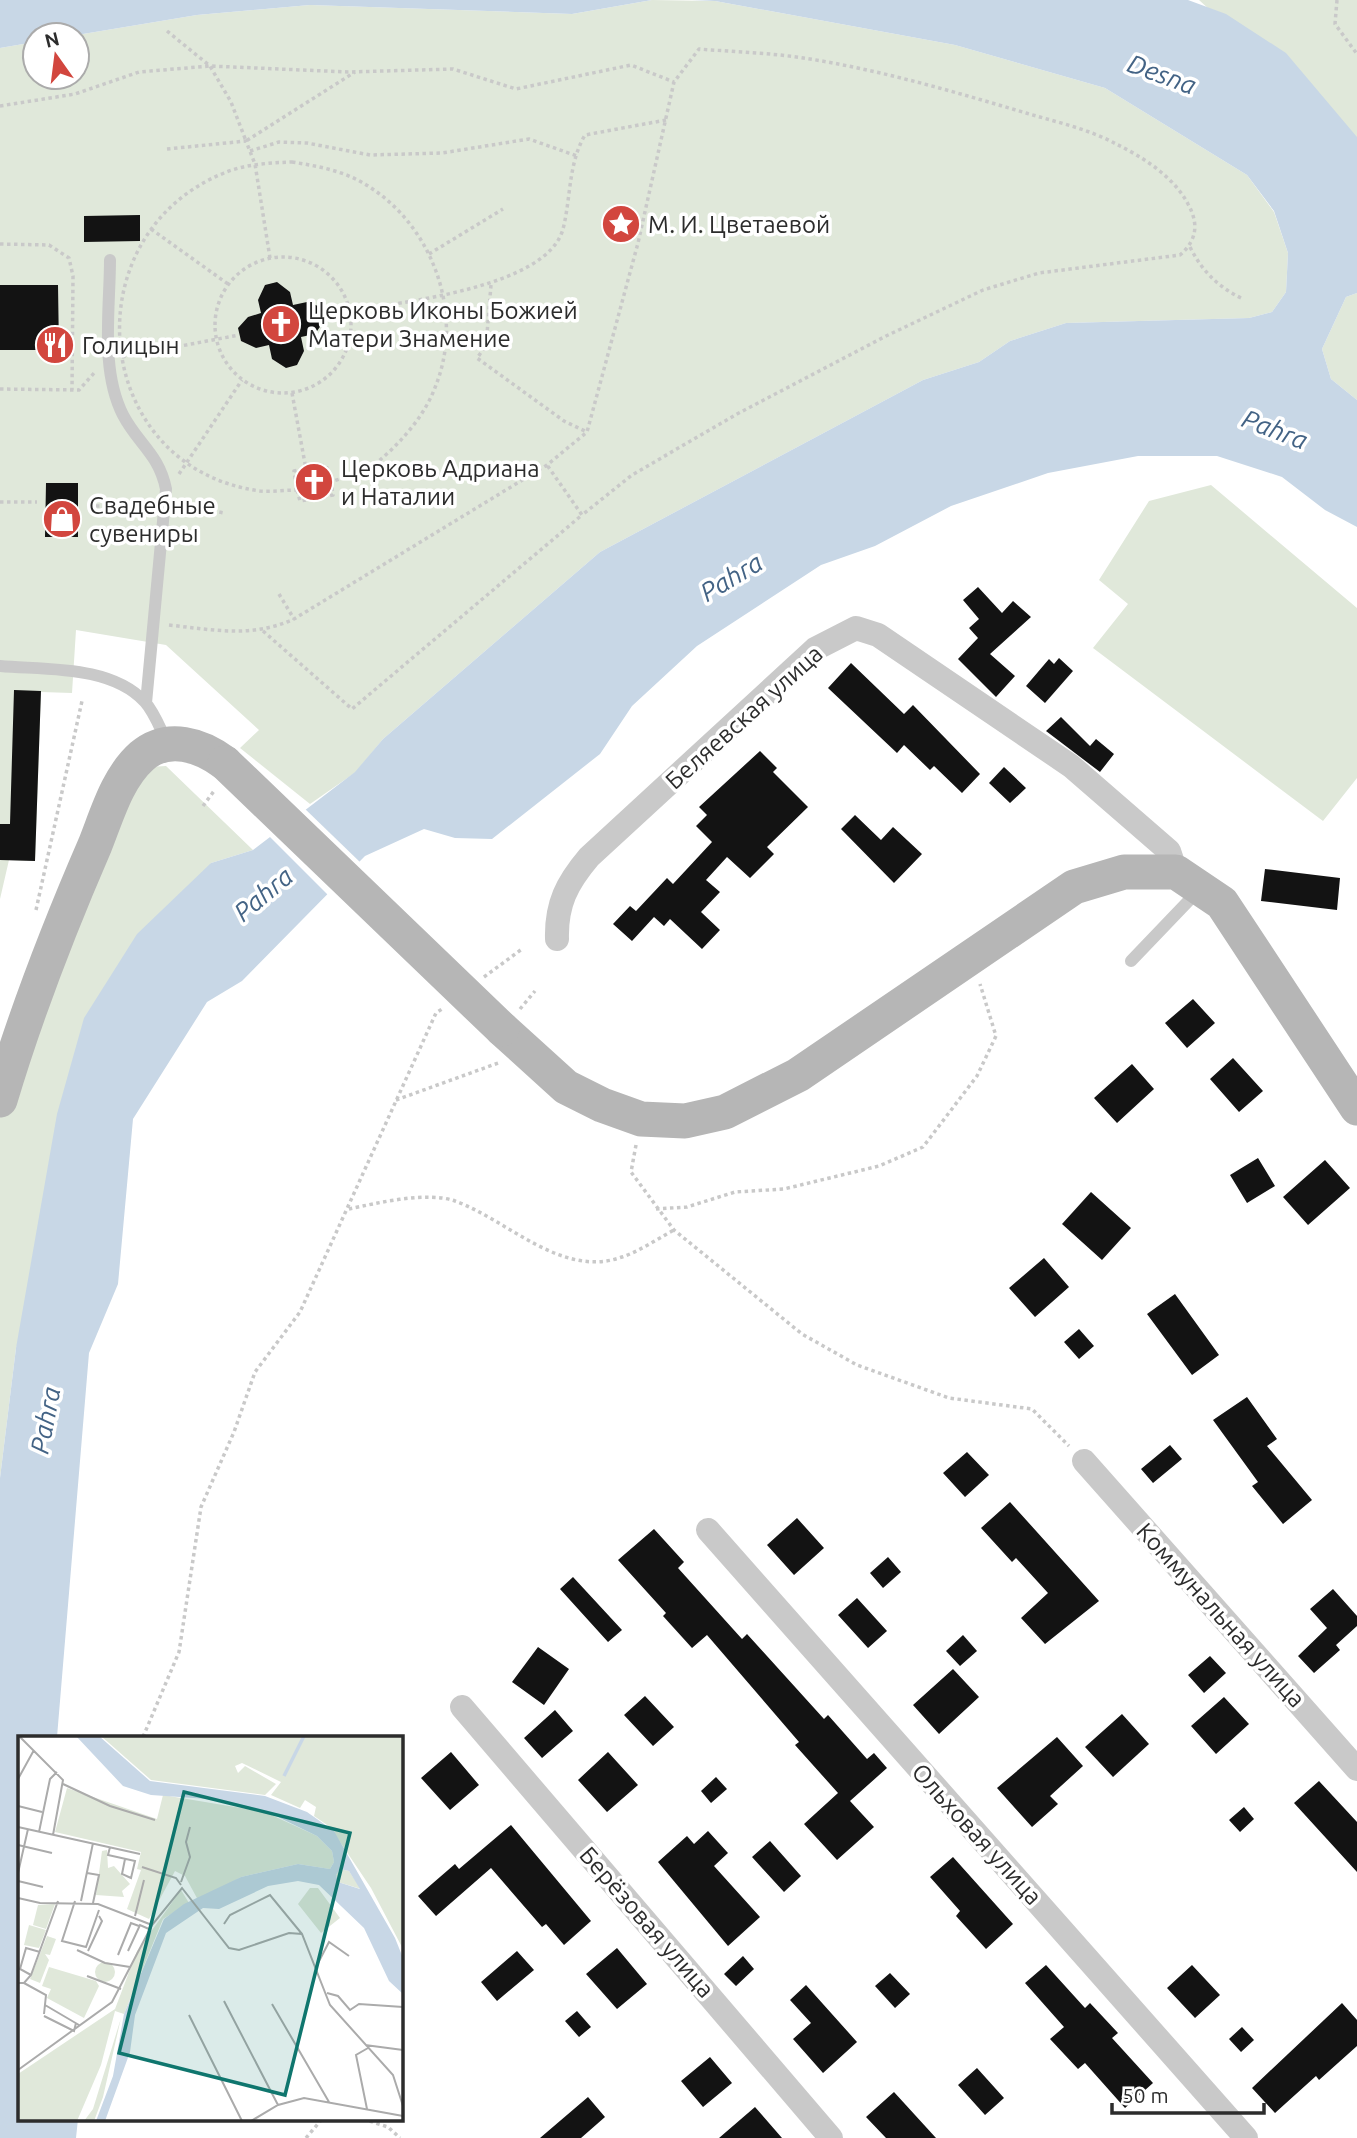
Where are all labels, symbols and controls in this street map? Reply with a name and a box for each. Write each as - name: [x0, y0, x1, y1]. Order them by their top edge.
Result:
- north arrow: [21, 21, 91, 91]
- text: N: [42, 27, 61, 52]
- water label: Desna: [1124, 48, 1200, 100]
- place icon: М. И. Цветаевой: [600, 203, 642, 245]
- place label: М. И. Цветаевой: [648, 211, 830, 238]
- place label: Церковь Иконы Божией Матери Знамение: [308, 297, 578, 352]
- church icon: Церковь Иконы Божией Матери Знамение: [260, 303, 302, 345]
- restaurant icon: Голицын: [34, 324, 76, 366]
- place label: Голицын: [82, 332, 180, 359]
- water label: Pahra: [1238, 403, 1312, 455]
- place label: Церковь Адриана и Наталии: [341, 455, 539, 510]
- church icon: Церковь Адриана и Наталии: [293, 461, 335, 503]
- place label: Свадебные сувениры: [89, 492, 216, 547]
- shop icon: Свадебные сувениры: [41, 498, 83, 540]
- water label: Pahra: [695, 547, 767, 607]
- street label: Беляевская улица: [660, 640, 828, 794]
- water label: Pahra: [228, 861, 298, 927]
- water label: Pahra: [24, 1384, 66, 1456]
- street label: Коммунальная улица: [1131, 1517, 1311, 1713]
- inset map: [18, 1736, 402, 2120]
- street label: Ольховая улица: [907, 1758, 1047, 1910]
- street label: Берёзовая улица: [574, 1841, 720, 2003]
- scale bar: [1112, 2072, 1264, 2116]
- text: 50 m: [1122, 2083, 1169, 2107]

